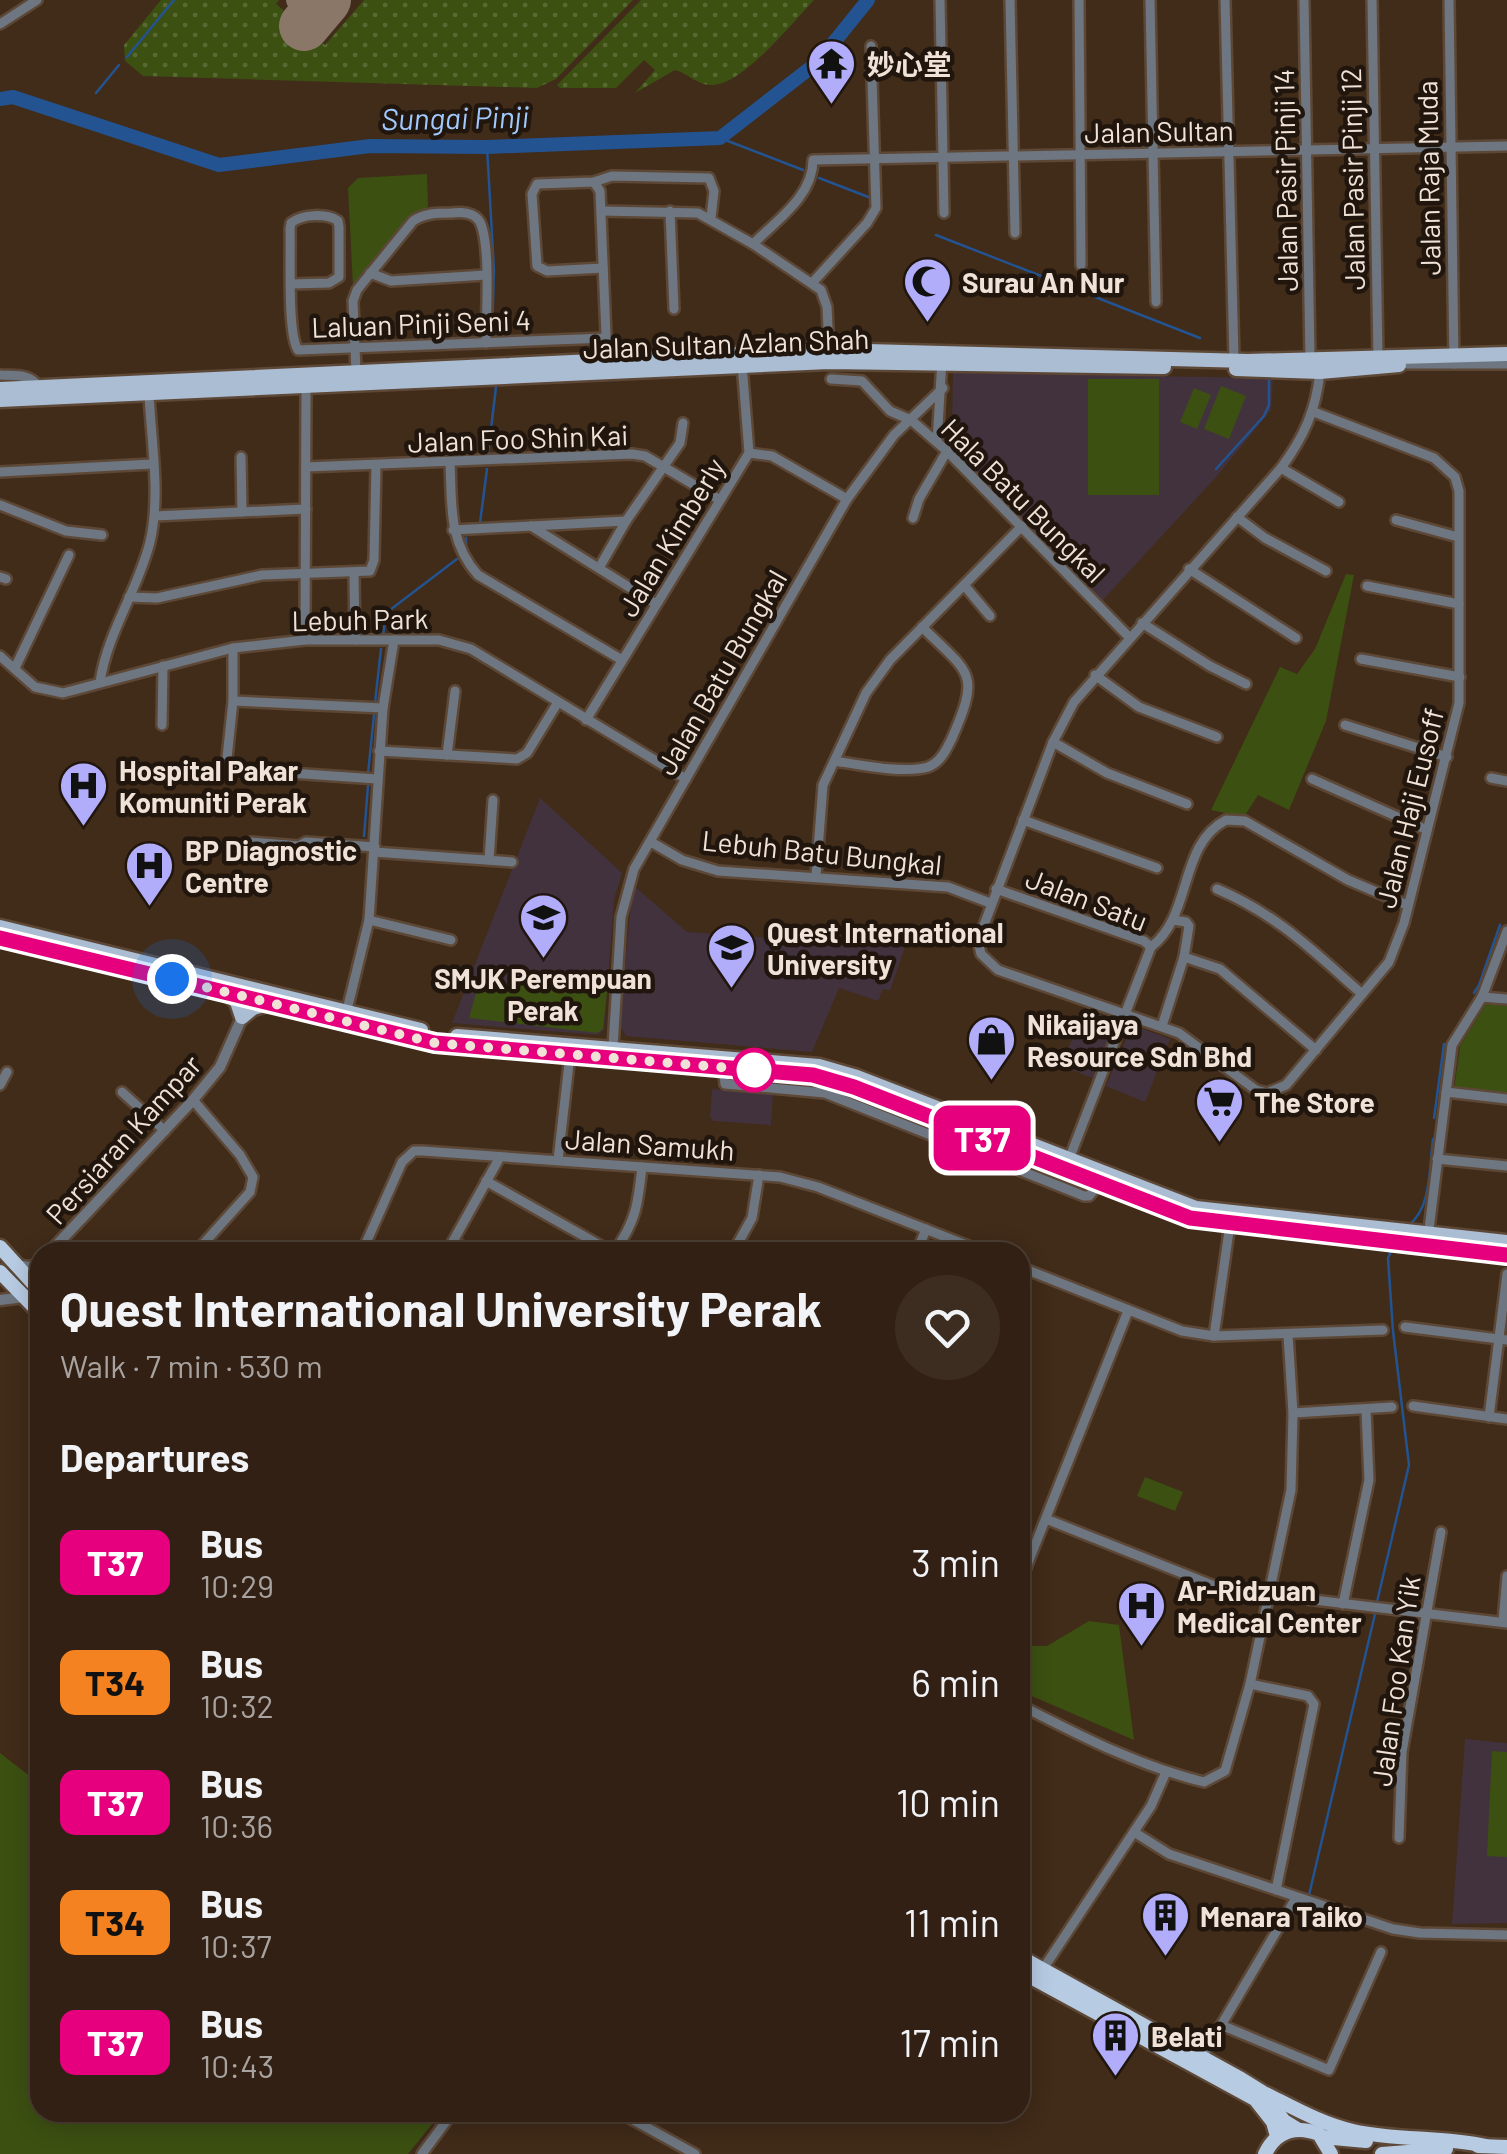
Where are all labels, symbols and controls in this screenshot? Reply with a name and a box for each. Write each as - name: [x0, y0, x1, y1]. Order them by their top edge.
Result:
- temple icon: 妙心堂: [806, 38, 858, 106]
- place label: 妙心堂: [867, 47, 951, 81]
- street label: Jalan Pasir Pinji 14: [1266, 68, 1304, 292]
- street label: Jalan Pasir Pinji 12: [1333, 68, 1371, 290]
- street label: Jalan Raja Muda: [1409, 80, 1447, 276]
- water label: Sungai Pinji: [381, 98, 530, 136]
- street label: Jalan Sultan: [1084, 113, 1234, 149]
- mosque icon: Surau An Nur: [901, 256, 953, 324]
- place label: Surau An Nur: [962, 265, 1125, 299]
- street label: Laluan Pinji Seni 4: [311, 302, 531, 344]
- street label: Jalan Sultan Azlan Shah: [582, 321, 870, 365]
- street label: Hala Batu Bungkal: [935, 411, 1113, 589]
- street label: Jalan Foo Shin Kai: [407, 417, 629, 459]
- street label: Jalan Kimberly: [610, 452, 732, 622]
- street label: Jalan Batu Bungkal: [649, 563, 793, 781]
- street label: Lebuh Park: [291, 601, 429, 637]
- street label: Jalan Haji Eusoff: [1368, 705, 1450, 911]
- place label: Hospital Pakar Komuniti Perak: [119, 753, 307, 819]
- hospital icon: Hospital Pakar Komuniti Perak: [58, 760, 110, 828]
- street label: Lebuh Batu Bungkal: [700, 822, 944, 882]
- place label: BP Diagnostic Centre: [185, 833, 357, 899]
- hospital icon: BP Diagnostic Centre: [124, 840, 176, 908]
- street label: Jalan Satu: [1021, 860, 1153, 938]
- school or university icon: SMJK Perempuan Perak: [517, 892, 569, 960]
- place label: Quest International University: [767, 915, 1003, 981]
- school or university icon: Quest International University: [706, 922, 758, 990]
- your location: [147, 954, 197, 1004]
- place label: SMJK Perempuan Perak: [434, 961, 652, 1027]
- place label: Nikaijaya Resource Sdn Bhd: [1027, 1007, 1252, 1073]
- shop icon: Nikaijaya Resource Sdn Bhd: [966, 1014, 1018, 1082]
- street label: Persiaran Kampar: [38, 1047, 208, 1231]
- unlabelled marker: [733, 1049, 775, 1091]
- supermarket icon: The Store: [1193, 1076, 1245, 1144]
- place label: The Store: [1254, 1085, 1375, 1119]
- line badge: T37: [924, 1106, 1040, 1170]
- text: T37: [954, 1117, 1010, 1159]
- street label: Jalan Samukh: [564, 1121, 736, 1167]
- button: heart: [895, 1275, 1000, 1380]
- text: Quest International University Perak: [60, 1279, 822, 1337]
- text: Walk · 7 min · 530 m: [60, 1346, 323, 1384]
- text: Departures: [60, 1434, 249, 1480]
- text: Bus: [200, 1520, 263, 1566]
- text: 3 min: [911, 1539, 1000, 1585]
- text: T37: [87, 1541, 143, 1583]
- text: 10:29: [200, 1566, 274, 1604]
- place label: Ar-Ridzuan Medical Center: [1177, 1573, 1362, 1639]
- street label: Jalan Foo Kan Yik: [1363, 1574, 1427, 1788]
- hospital icon: Ar-Ridzuan Medical Center: [1116, 1580, 1168, 1648]
- text: Bus: [200, 1640, 263, 1686]
- text: 6 min: [911, 1659, 1000, 1705]
- text: T34: [85, 1661, 145, 1703]
- text: 10:32: [200, 1686, 274, 1724]
- text: Bus: [200, 1760, 263, 1806]
- text: 10 min: [896, 1779, 1000, 1825]
- text: T37: [87, 1781, 143, 1823]
- text: 10:36: [200, 1806, 273, 1844]
- text: Bus: [200, 1880, 263, 1926]
- building icon: Menara Taiko: [1139, 1890, 1191, 1958]
- text: 11 min: [904, 1899, 1000, 1945]
- place label: Menara Taiko: [1200, 1899, 1363, 1933]
- text: T34: [85, 1901, 145, 1943]
- text: 10:37: [200, 1926, 272, 1964]
- text: Bus: [200, 2000, 263, 2046]
- building icon: Belati: [1090, 2010, 1142, 2078]
- text: 17 min: [900, 2019, 1000, 2065]
- place label: Belati: [1151, 2019, 1223, 2053]
- text: T37: [87, 2021, 143, 2063]
- text: 10:43: [200, 2046, 274, 2084]

